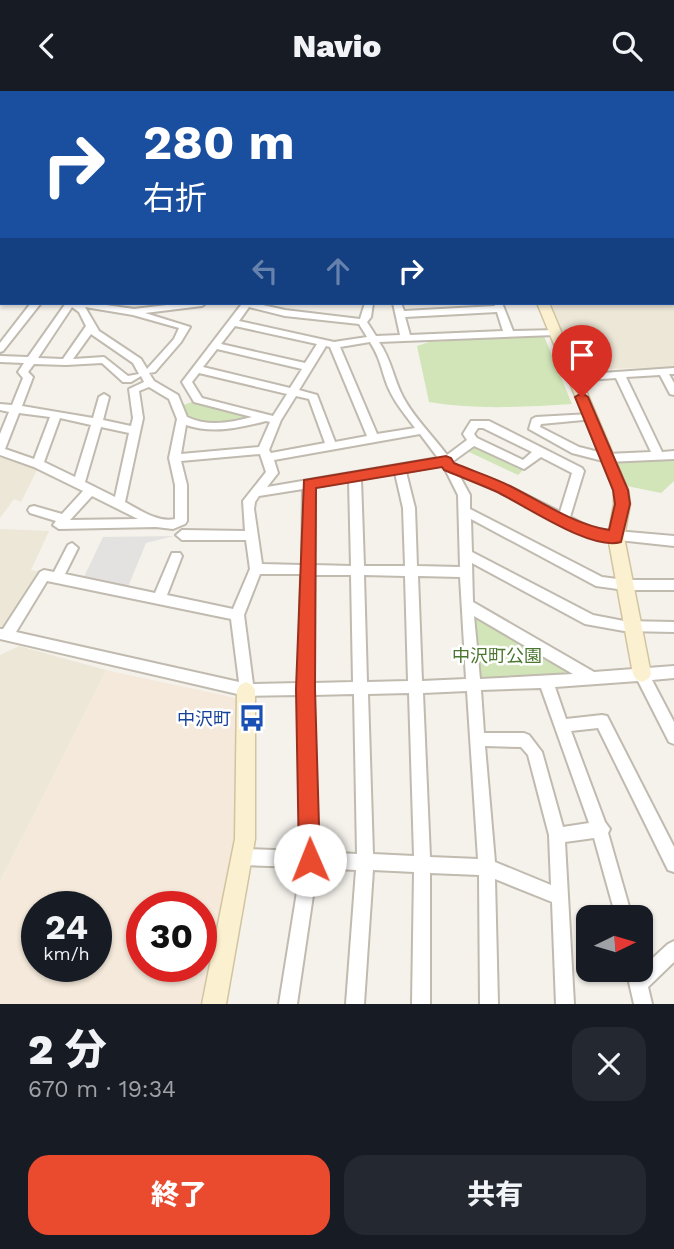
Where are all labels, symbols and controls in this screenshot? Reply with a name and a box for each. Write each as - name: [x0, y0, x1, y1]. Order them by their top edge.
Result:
- icon: back: [28, 27, 66, 65]
- text: Navio: [293, 27, 381, 65]
- icon: search: [608, 27, 646, 65]
- text: 280 m: [143, 113, 295, 171]
- icon: right: [28, 119, 119, 210]
- text: 右折: [143, 179, 207, 217]
- icon: left: [246, 252, 284, 290]
- icon: ahead: [319, 252, 357, 290]
- icon: right: [392, 252, 430, 290]
- pin: [552, 325, 612, 397]
- icon: arrive: [563, 336, 601, 374]
- park label: 中沢町公園: [452, 645, 542, 666]
- bus stop icon: 中沢町: [237, 703, 267, 733]
- place label: 中沢町: [177, 708, 231, 729]
- position arrow: [273, 823, 347, 897]
- speed limit sign: 30: [126, 891, 217, 982]
- north arrow: [576, 905, 653, 982]
- map controls: [576, 905, 653, 982]
- text: 24: [45, 906, 88, 948]
- text: km/h: [43, 943, 90, 964]
- text: 2 分: [28, 1025, 106, 1074]
- button: close: [572, 1027, 646, 1101]
- text: 670 m · 19:34: [28, 1076, 176, 1103]
- button: 終了: [28, 1155, 330, 1235]
- button: 共有: [344, 1155, 646, 1235]

